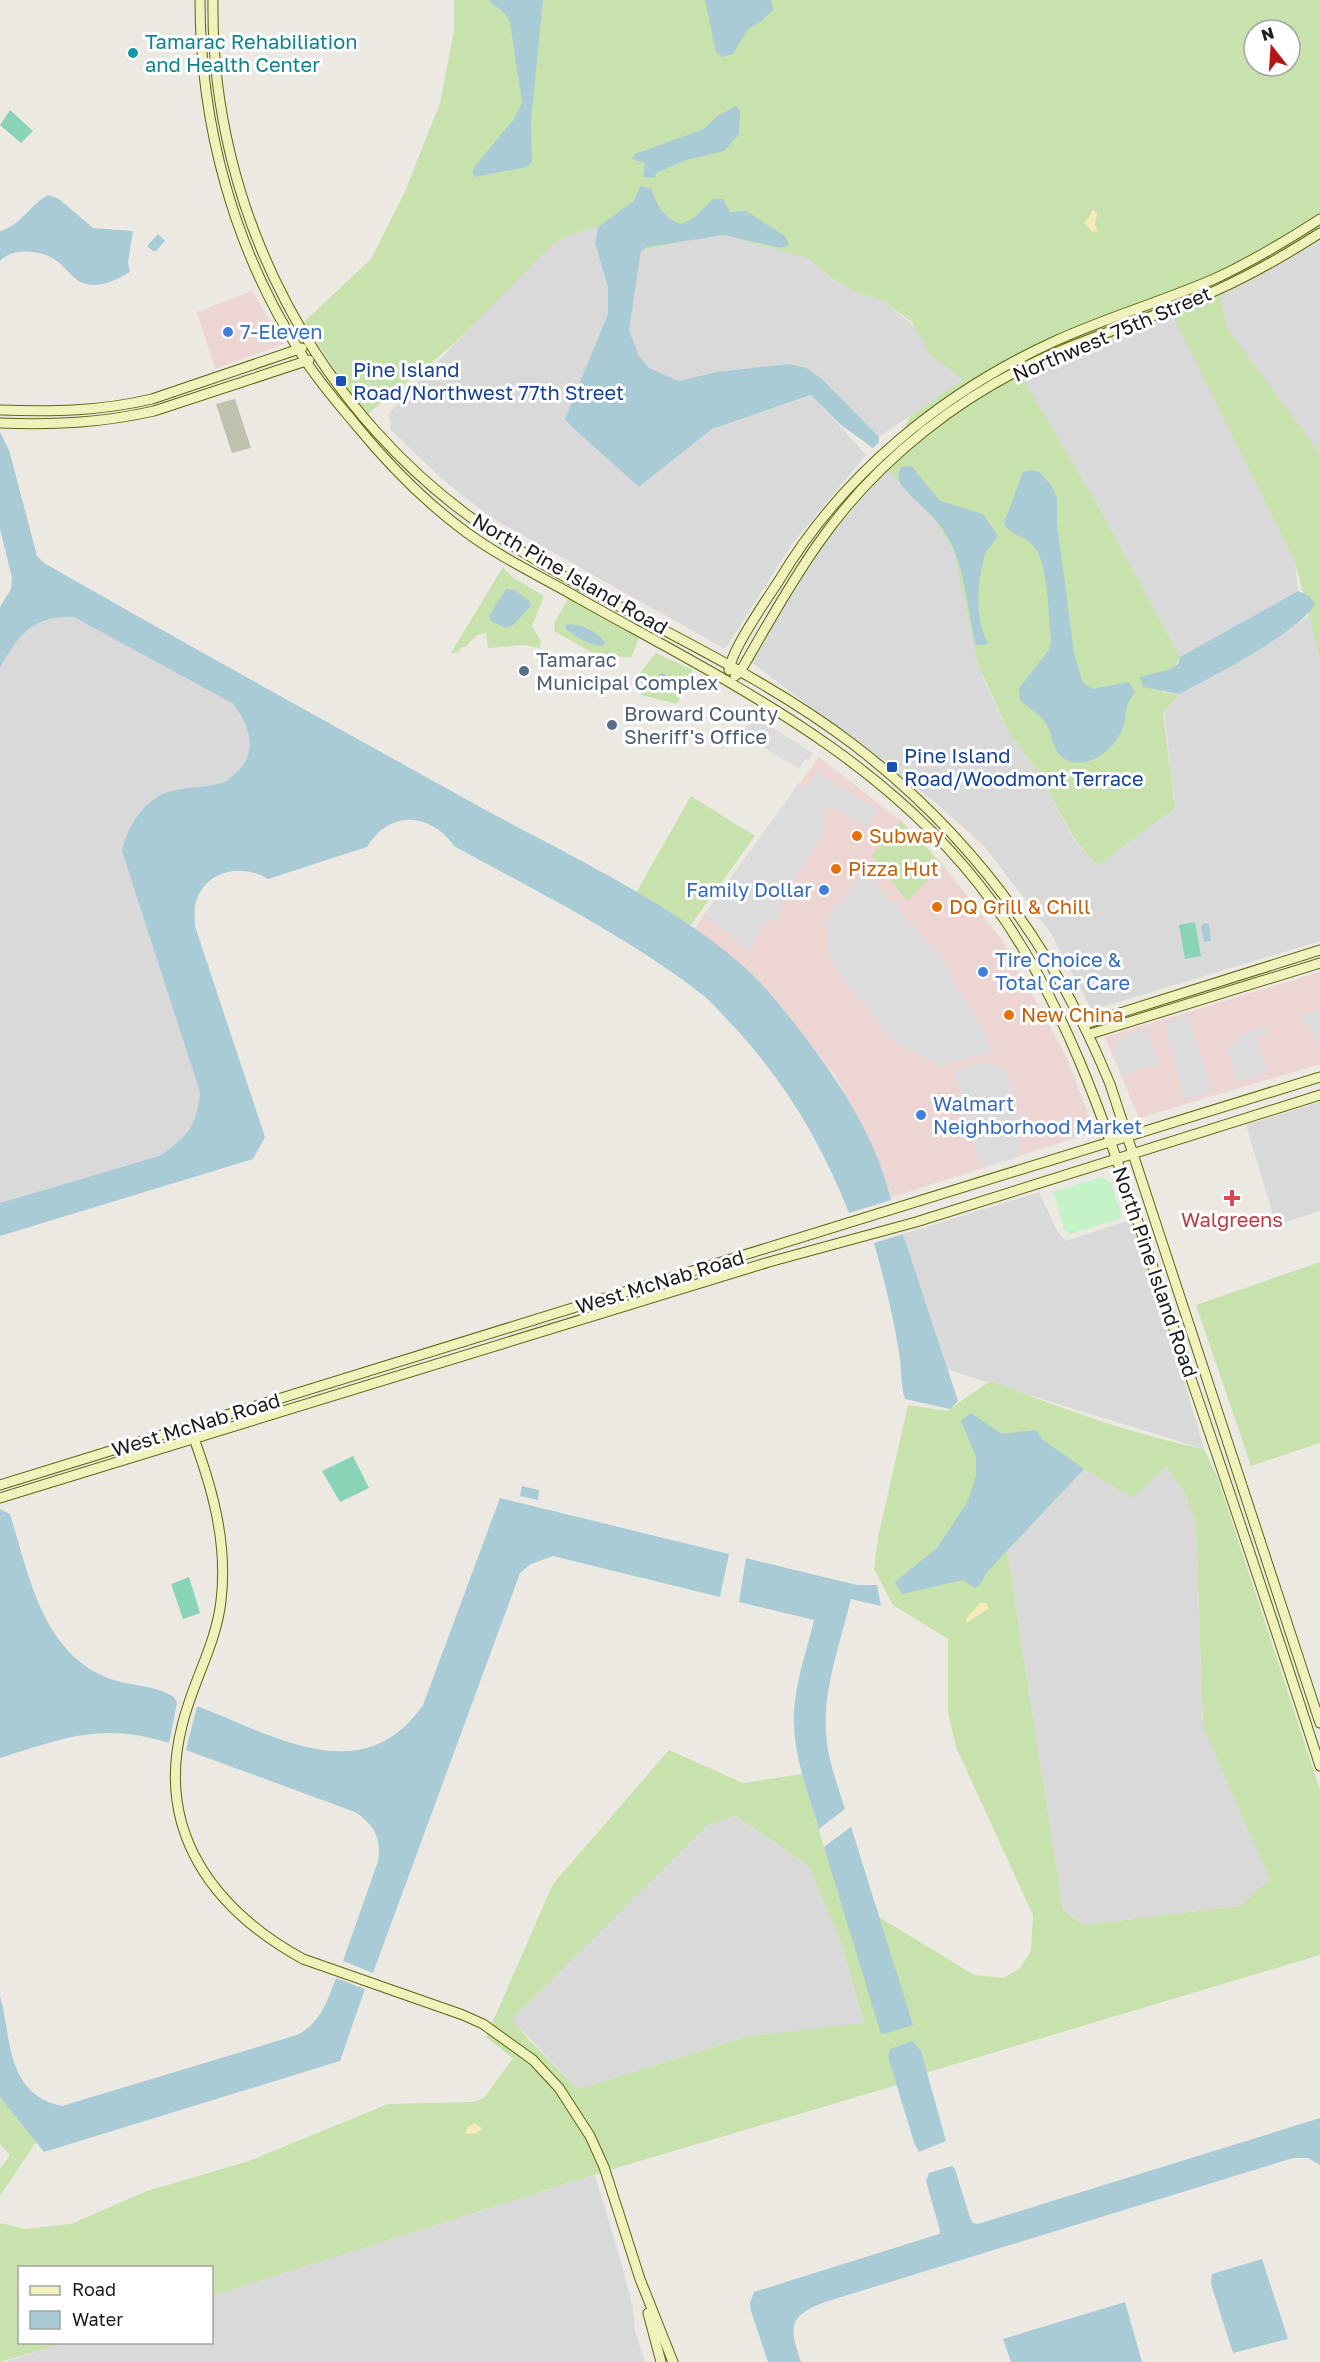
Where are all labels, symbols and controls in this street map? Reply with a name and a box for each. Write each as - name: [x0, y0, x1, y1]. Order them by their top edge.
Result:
- north arrow: [1242, 18, 1302, 78]
- text: N: [1259, 22, 1276, 45]
- place label: Tamarac Rehabiliation and Health Center: [145, 29, 357, 76]
- marker: Tamarac Rehabiliation and Health Center: [126, 46, 140, 60]
- street label: Northwest 75th Street: [1009, 280, 1215, 386]
- place label: 7-Eleven: [240, 319, 323, 343]
- marker: 7-Eleven: [221, 325, 235, 339]
- place label: Pine Island Road/Northwest 77th Street: [353, 357, 624, 404]
- marker: Pine Island Road/Northwest 77th Street: [334, 374, 348, 388]
- street label: North Pine Island Road: [469, 507, 672, 639]
- place label: Tamarac Municipal Complex: [536, 647, 718, 694]
- marker: Tamarac Municipal Complex: [517, 664, 531, 678]
- place label: Broward County Sheriff's Office: [624, 701, 778, 748]
- marker: Broward County Sheriff's Office: [605, 718, 619, 732]
- place label: Pine Island Road/Woodmont Terrace: [904, 743, 1144, 790]
- marker: Pine Island Road/Woodmont Terrace: [885, 760, 899, 774]
- place label: Subway: [869, 823, 944, 847]
- marker: Subway: [850, 829, 864, 843]
- place label: Pizza Hut: [848, 856, 939, 880]
- marker: Pizza Hut: [829, 862, 843, 876]
- place label: Family Dollar: [686, 877, 812, 901]
- marker: Family Dollar: [817, 883, 831, 897]
- place label: DQ Grill & Chill: [949, 894, 1090, 918]
- marker: DQ Grill & Chill: [930, 900, 944, 914]
- place label: Tire Choice & Total Car Care: [995, 947, 1130, 994]
- marker: Tire Choice & Total Car Care: [976, 965, 990, 979]
- place label: New China: [1021, 1002, 1124, 1026]
- marker: New China: [1002, 1008, 1016, 1022]
- place label: Walmart Neighborhood Market: [933, 1091, 1142, 1138]
- marker: Walmart Neighborhood Market: [914, 1108, 928, 1122]
- street label: North Pine Island Road: [1109, 1163, 1203, 1380]
- marker: Walgreens: [1225, 1191, 1239, 1205]
- place label: Walgreens: [1181, 1207, 1283, 1231]
- street label: West McNab Road: [573, 1244, 747, 1318]
- street label: West McNab Road: [109, 1387, 283, 1461]
- legend: [18, 2266, 213, 2344]
- text: Road: [72, 2278, 116, 2300]
- text: Water: [72, 2308, 123, 2330]

